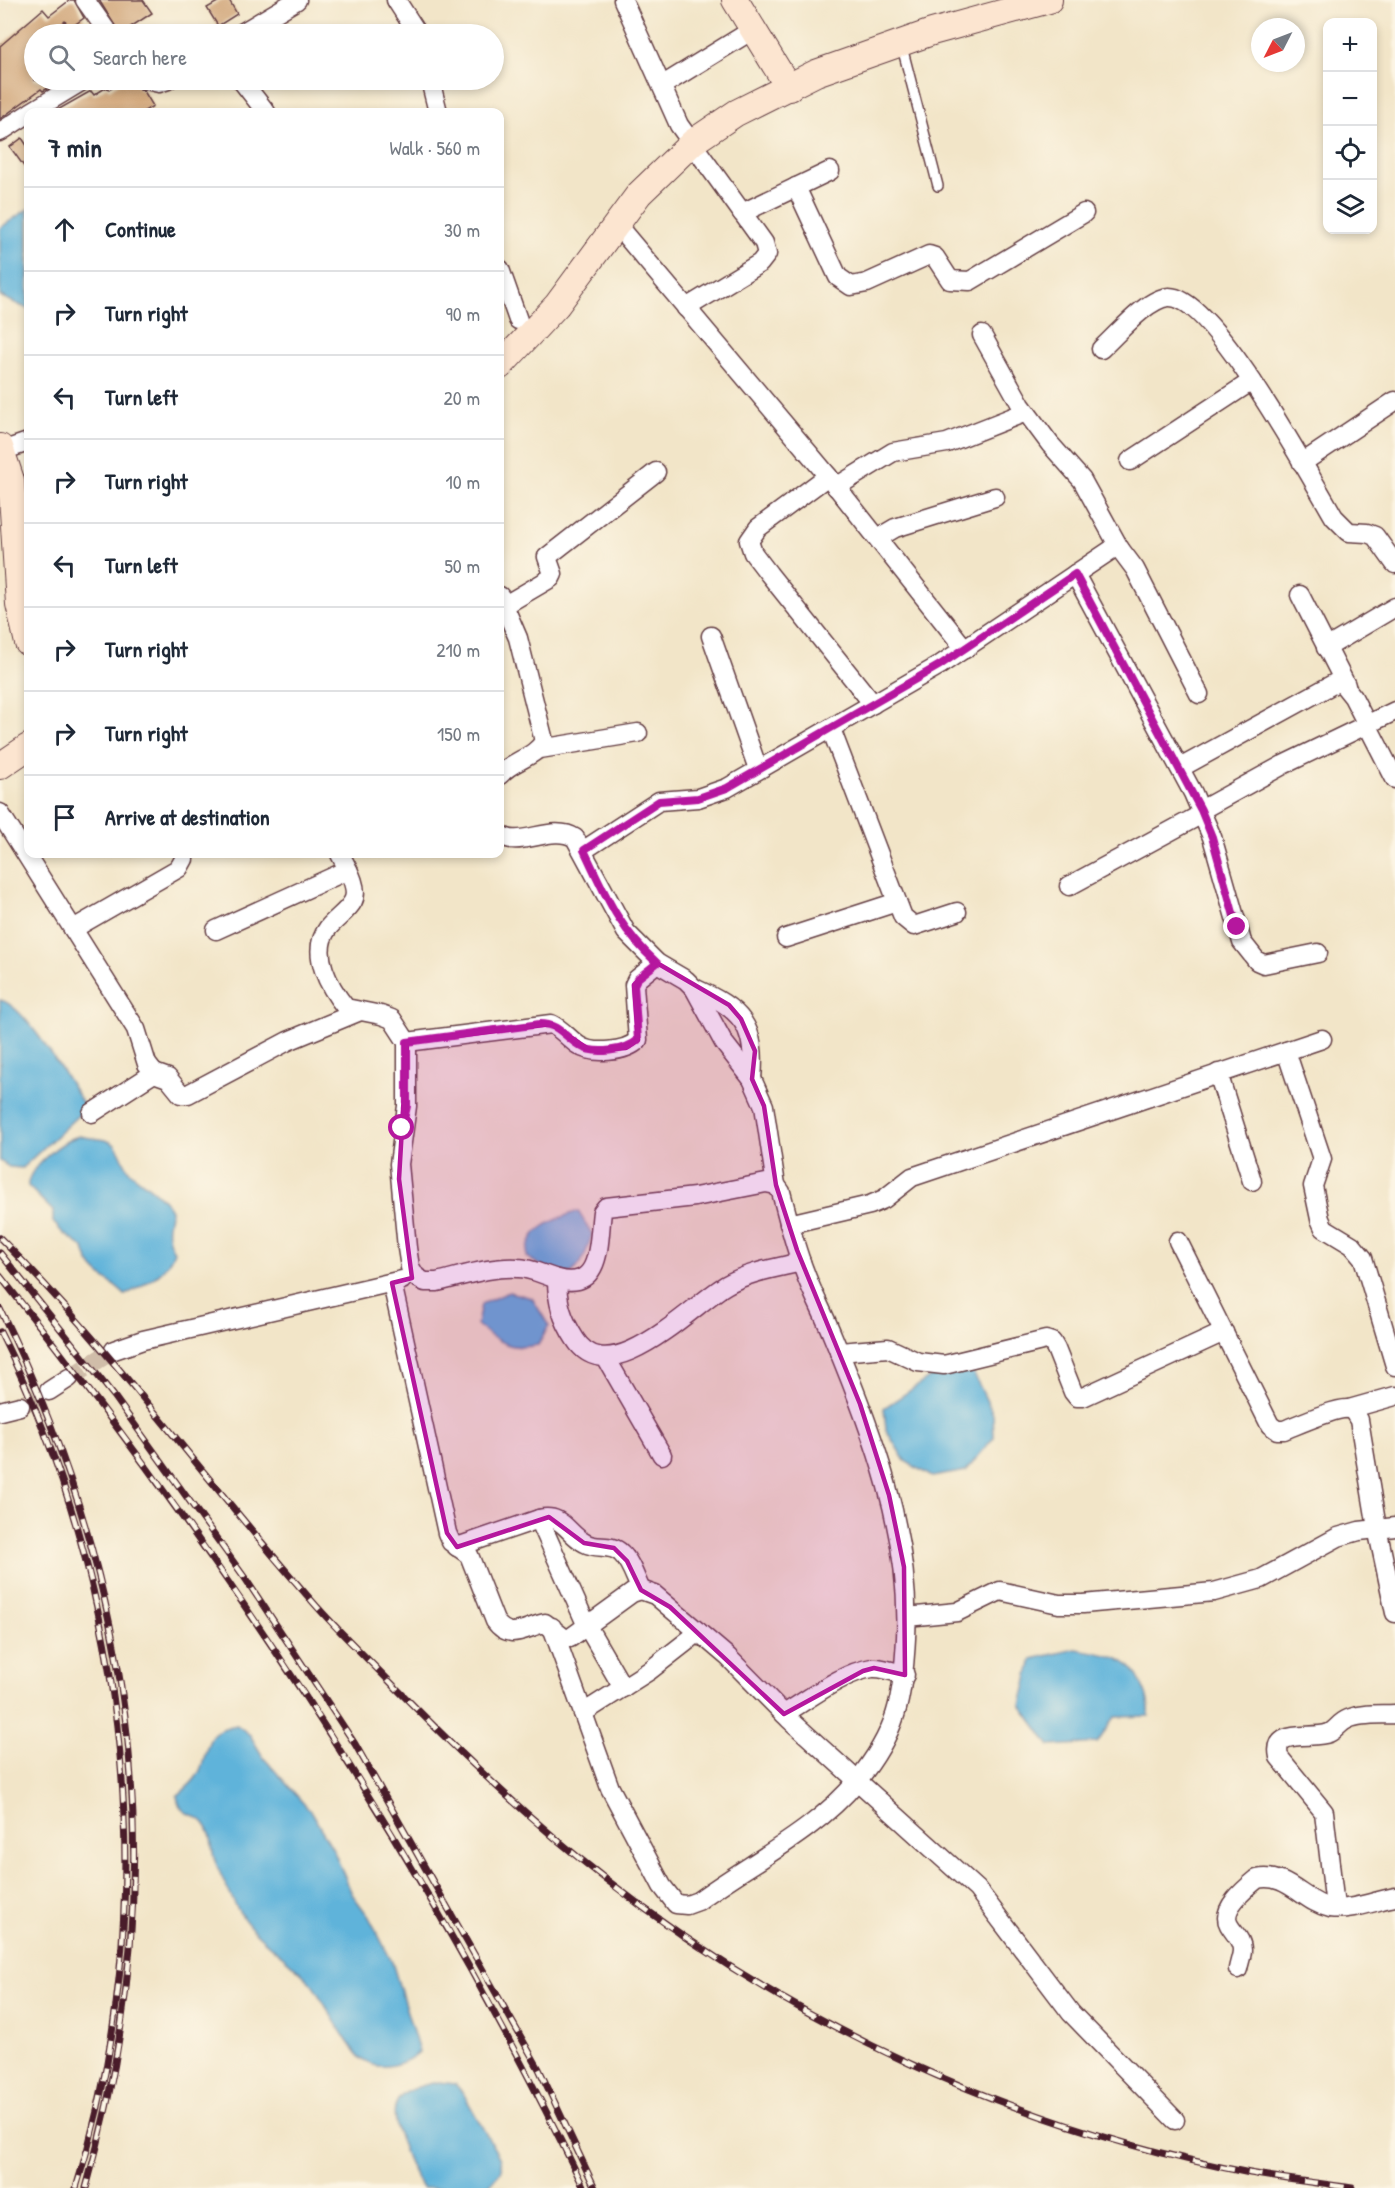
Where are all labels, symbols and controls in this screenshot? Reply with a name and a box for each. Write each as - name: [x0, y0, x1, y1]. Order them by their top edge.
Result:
- north arrow: [1251, 18, 1305, 72]
- map controls: [1323, 18, 1377, 234]
- button: +: [1323, 18, 1377, 72]
- search box: [24, 24, 504, 90]
- icon: search: [45, 41, 78, 74]
- text: Search here: [93, 42, 187, 72]
- button: −: [1323, 72, 1377, 126]
- button: locate: [1323, 126, 1377, 180]
- text: 7 min: [48, 130, 102, 165]
- text: Walk · 560 m: [389, 134, 480, 161]
- button: layers: [1323, 180, 1377, 234]
- icon: ahead: [48, 213, 81, 246]
- text: Continue: [105, 214, 176, 244]
- text: 30 m: [444, 216, 480, 243]
- icon: right: [48, 297, 81, 330]
- text: Turn right: [105, 298, 188, 328]
- text: 90 m: [446, 300, 480, 327]
- icon: left: [48, 381, 81, 414]
- text: Turn left: [105, 382, 178, 412]
- text: 20 m: [443, 384, 480, 411]
- icon: right: [48, 465, 81, 498]
- text: Turn right: [105, 466, 188, 496]
- text: 10 m: [446, 468, 480, 495]
- icon: left: [48, 549, 81, 582]
- text: Turn left: [105, 550, 178, 580]
- text: 50 m: [444, 552, 480, 579]
- icon: right: [48, 633, 81, 666]
- text: Turn right: [105, 634, 188, 664]
- text: 210 m: [436, 636, 480, 663]
- icon: right: [48, 717, 81, 750]
- text: Turn right: [105, 718, 188, 748]
- text: 150 m: [437, 720, 480, 747]
- icon: arrive: [48, 801, 81, 834]
- text: Arrive at destination: [105, 802, 270, 832]
- route end: [1223, 913, 1249, 939]
- route start: [388, 1114, 414, 1140]

